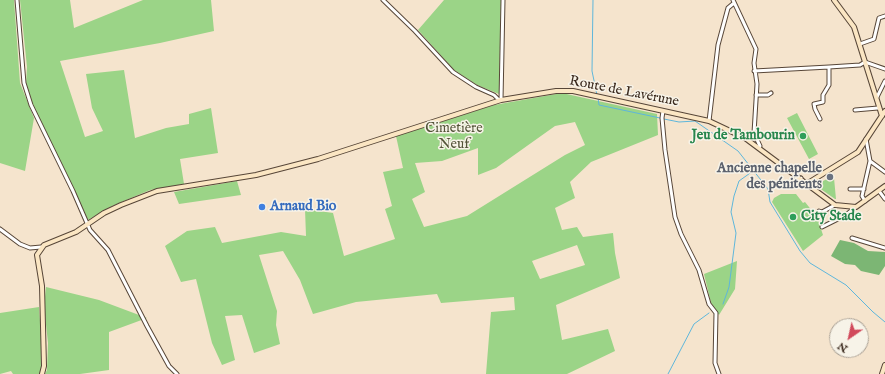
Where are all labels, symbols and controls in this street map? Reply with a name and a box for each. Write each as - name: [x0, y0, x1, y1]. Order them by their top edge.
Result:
- street label: Route de Lavérune: [568, 73, 680, 111]
- park label: Cimetière Neuf: [425, 121, 483, 154]
- place label: Jeu de Tambourin: [691, 128, 795, 144]
- marker: Jeu de Tambourin: [798, 131, 808, 141]
- place label: Ancienne chapelle des pénitents: [717, 161, 822, 194]
- marker: Ancienne chapelle des pénitents: [825, 172, 835, 182]
- place label: Arnaud Bio: [270, 199, 336, 215]
- marker: Arnaud Bio: [257, 202, 267, 212]
- place label: City Stade: [801, 209, 861, 225]
- marker: City Stade: [788, 212, 798, 222]
- north arrow: [829, 318, 869, 358]
- text: N: [835, 339, 851, 356]

